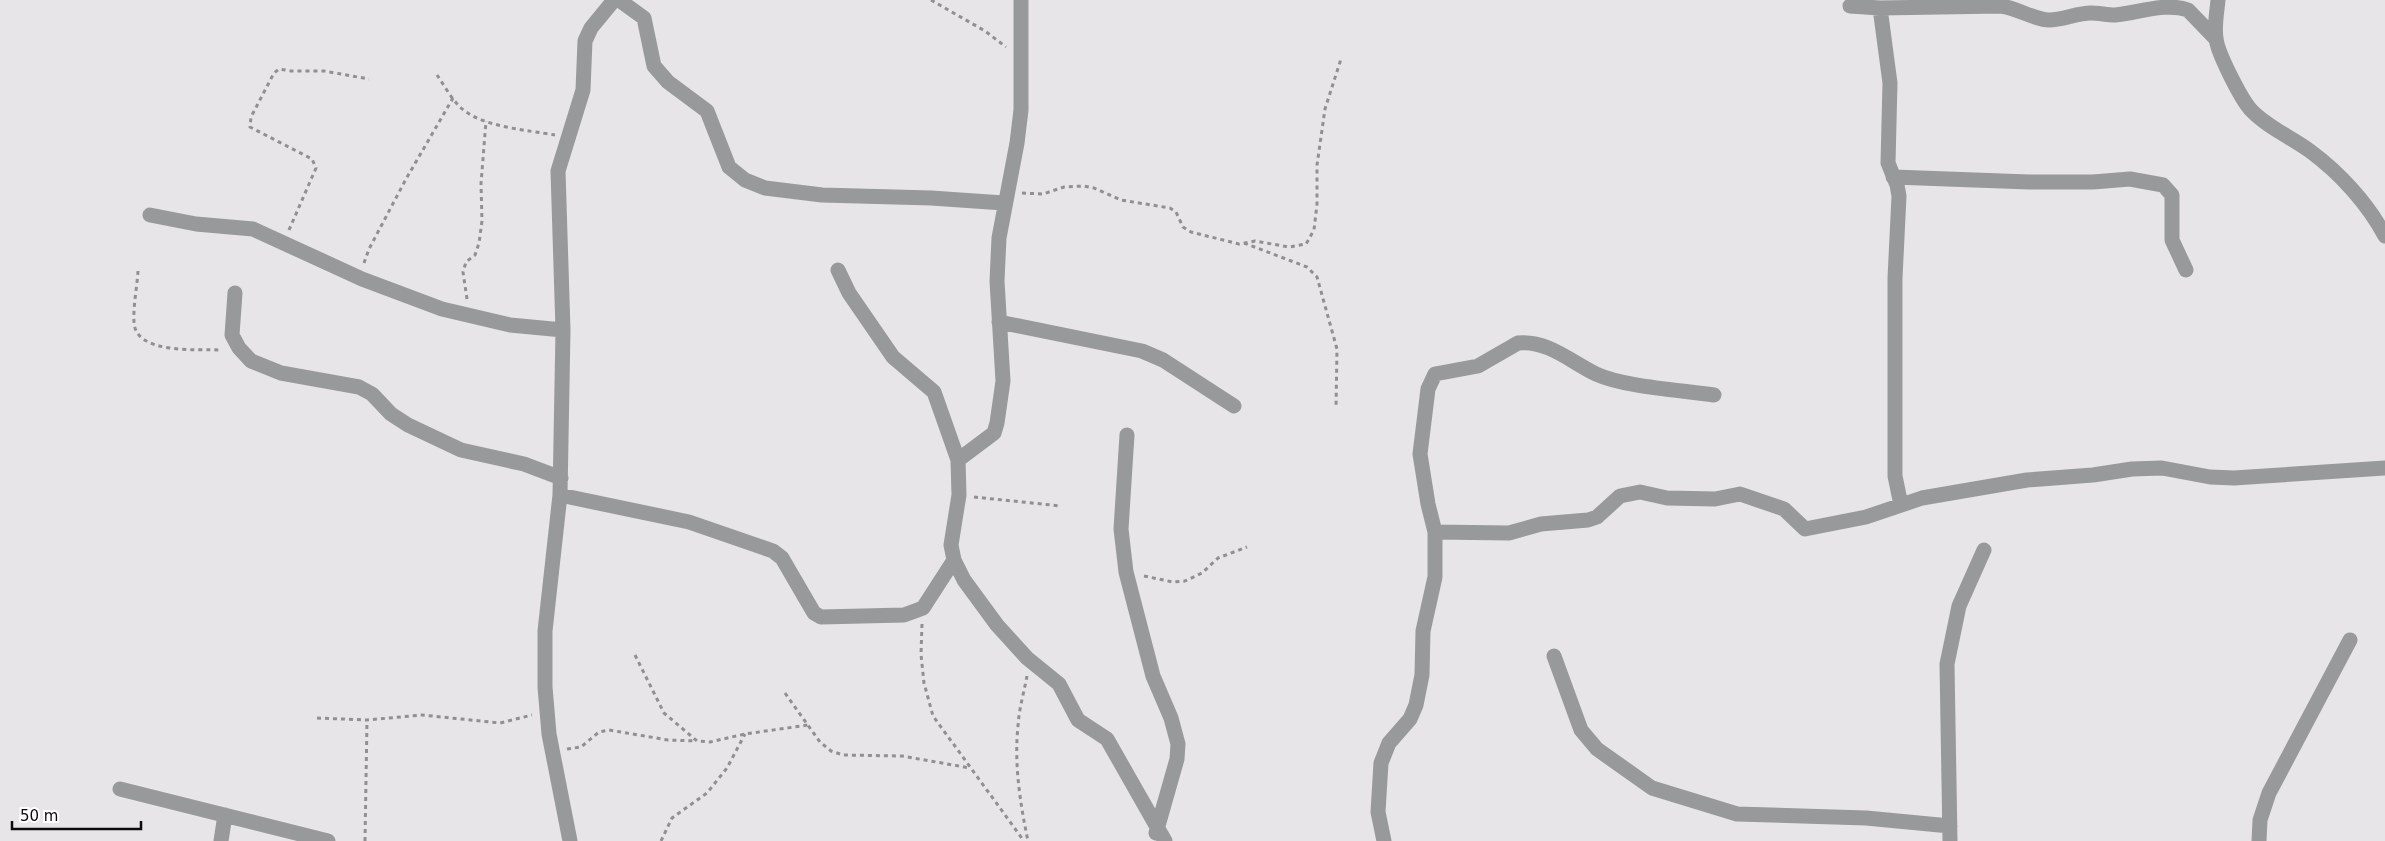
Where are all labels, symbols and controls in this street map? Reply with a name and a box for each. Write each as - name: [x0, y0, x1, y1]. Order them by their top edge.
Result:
- scale bar: [12, 798, 141, 830]
- text: 50 m: [20, 807, 58, 825]

